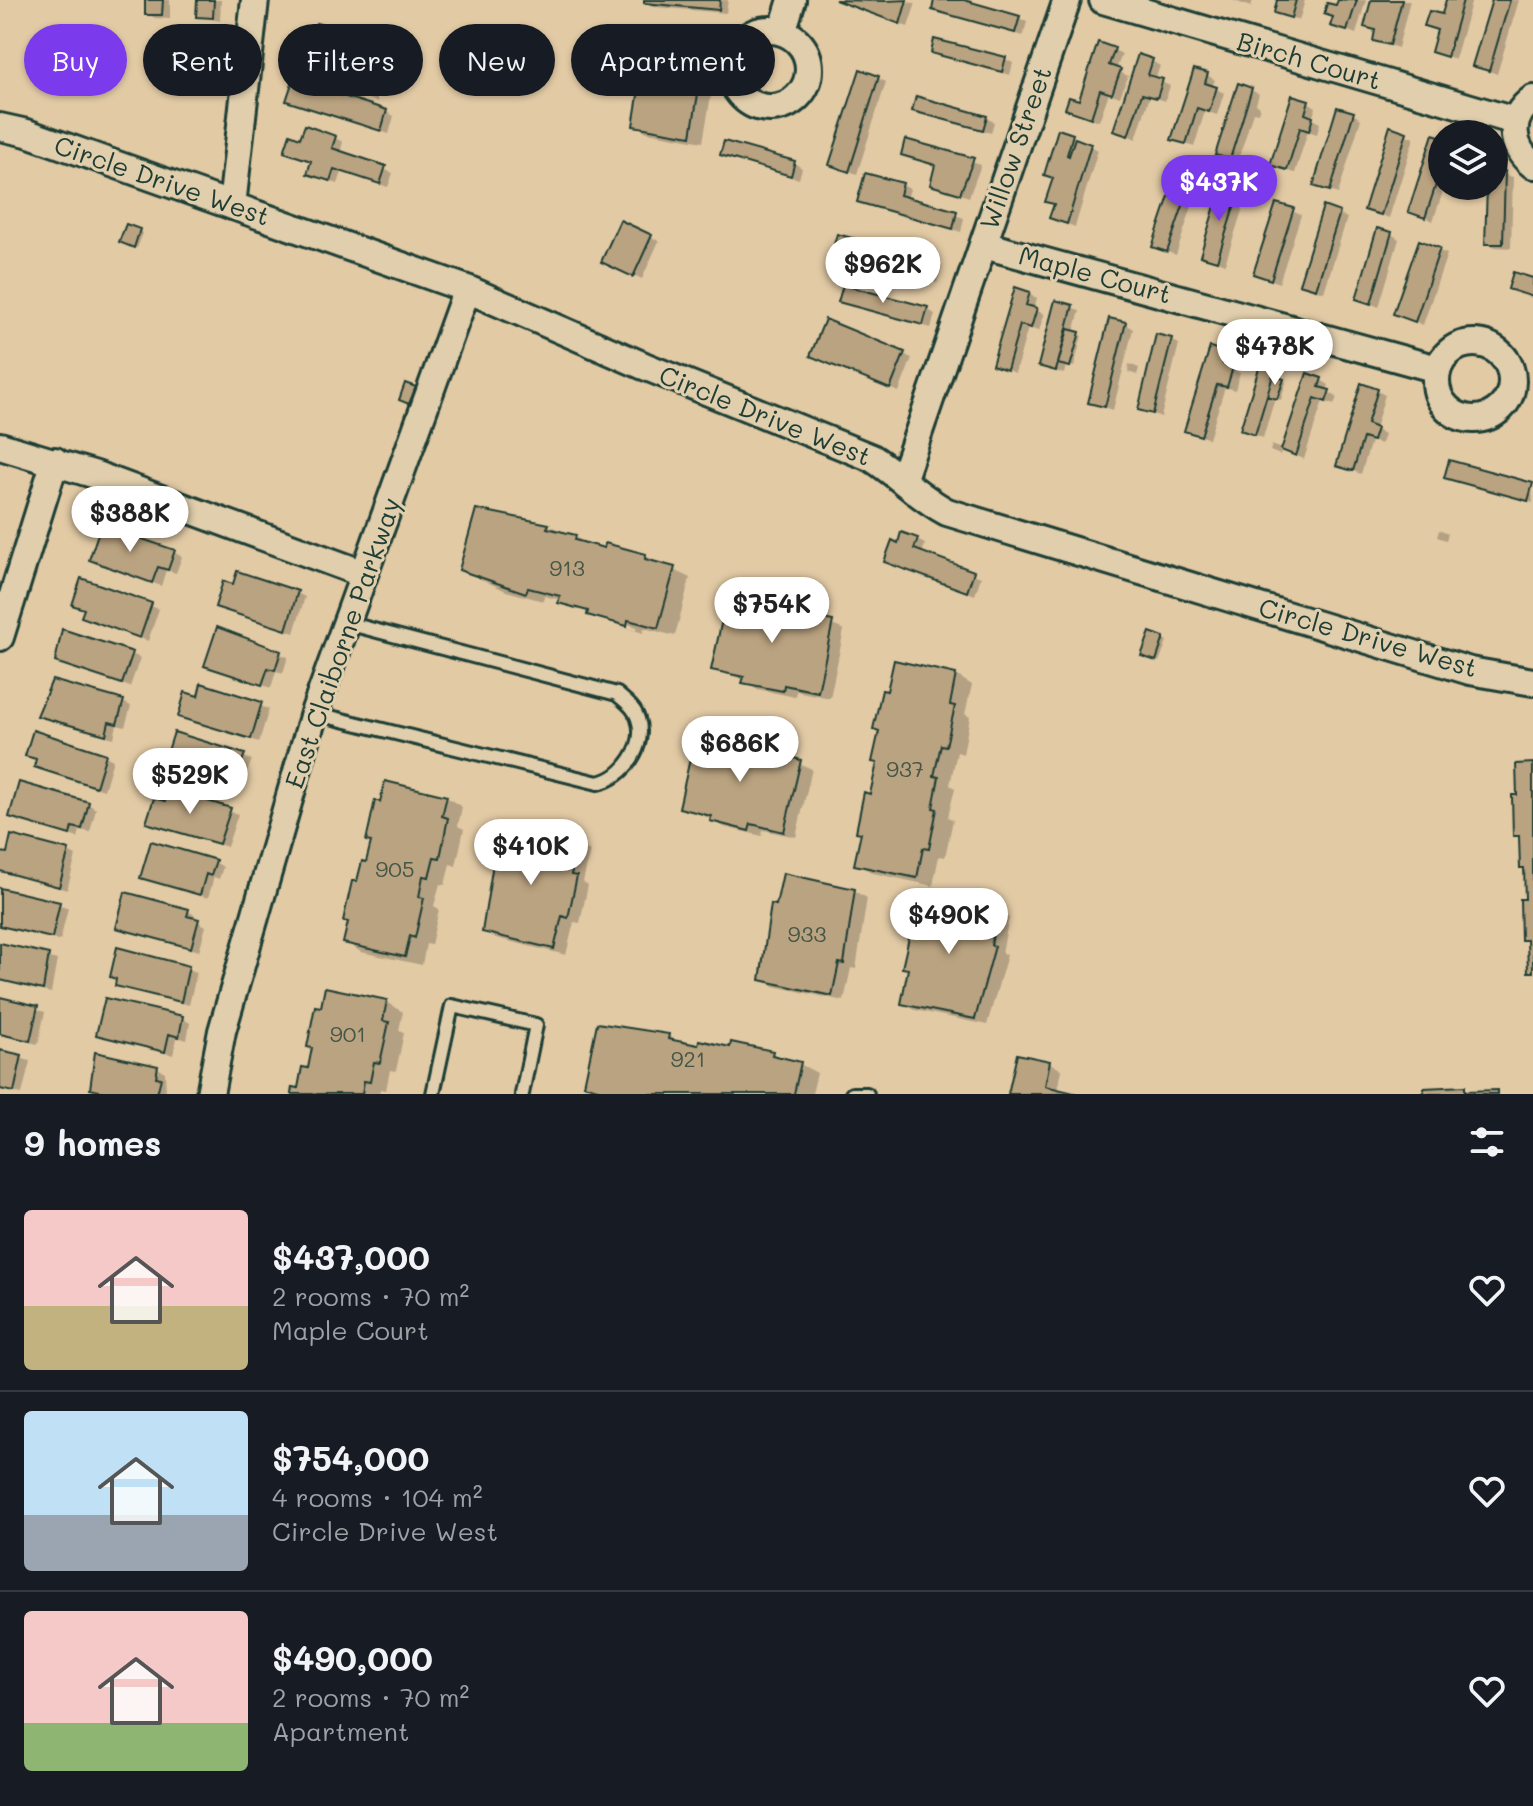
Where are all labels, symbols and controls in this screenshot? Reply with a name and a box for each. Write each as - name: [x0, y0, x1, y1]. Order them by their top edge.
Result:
- street label: Birch Court: [1233, 23, 1385, 97]
- chip: Buy: [24, 24, 127, 96]
- chip: Rent: [143, 24, 262, 96]
- chip: Filters: [278, 24, 423, 96]
- chip: New: [439, 24, 555, 96]
- chip: Apartment: [571, 24, 775, 96]
- street label: Willow Street: [971, 62, 1059, 234]
- map controls: [1428, 120, 1508, 200]
- button: layers: [1428, 120, 1508, 200]
- street label: Circle Drive West: [50, 127, 275, 233]
- pin: $437K: [1163, 155, 1275, 223]
- text: $437K: [1179, 164, 1259, 198]
- pin: $962K: [827, 237, 939, 305]
- street label: Maple Court: [1015, 237, 1175, 311]
- text: $962K: [843, 246, 923, 280]
- pin: $478K: [1219, 319, 1331, 387]
- text: $478K: [1235, 328, 1315, 362]
- street label: Circle Drive West: [654, 357, 876, 473]
- pin: $388K: [74, 486, 186, 554]
- street label: East Claiborne Parkway: [276, 493, 408, 793]
- text: $388K: [89, 495, 171, 529]
- house number: 913: [549, 553, 585, 582]
- pin: $754K: [716, 577, 828, 645]
- text: $754K: [732, 586, 812, 620]
- street label: Circle Drive West: [1255, 590, 1482, 685]
- pin: $686K: [684, 716, 796, 784]
- text: $686K: [700, 725, 780, 759]
- pin: $529K: [134, 748, 246, 816]
- house number: 937: [886, 754, 924, 783]
- text: $529K: [151, 757, 229, 791]
- pin: $410K: [475, 819, 587, 887]
- text: $410K: [492, 828, 570, 862]
- house number: 905: [375, 854, 415, 883]
- pin: $490K: [893, 888, 1005, 956]
- text: $490K: [908, 897, 990, 931]
- house number: 933: [788, 919, 826, 948]
- house number: 901: [330, 1019, 366, 1048]
- house number: 921: [670, 1044, 706, 1073]
- text: 9 homes: [24, 1120, 161, 1165]
- icon: filters: [1465, 1120, 1509, 1164]
- text: $437,000: [272, 1234, 430, 1279]
- icon: home: [88, 1242, 184, 1338]
- icon: heart: [1465, 1268, 1509, 1312]
- text: 2 rooms · 70 m²: [272, 1279, 469, 1313]
- text: Maple Court: [272, 1313, 429, 1347]
- text: $754,000: [272, 1435, 429, 1480]
- icon: home: [88, 1443, 184, 1539]
- icon: heart: [1465, 1469, 1509, 1513]
- text: 4 rooms · 104 m²: [272, 1480, 483, 1514]
- text: Circle Drive West: [272, 1514, 498, 1548]
- text: $490,000: [272, 1635, 433, 1680]
- icon: home: [88, 1643, 184, 1739]
- icon: heart: [1465, 1669, 1509, 1713]
- text: 2 rooms · 70 m²: [272, 1680, 469, 1714]
- text: Apartment: [272, 1714, 409, 1748]

